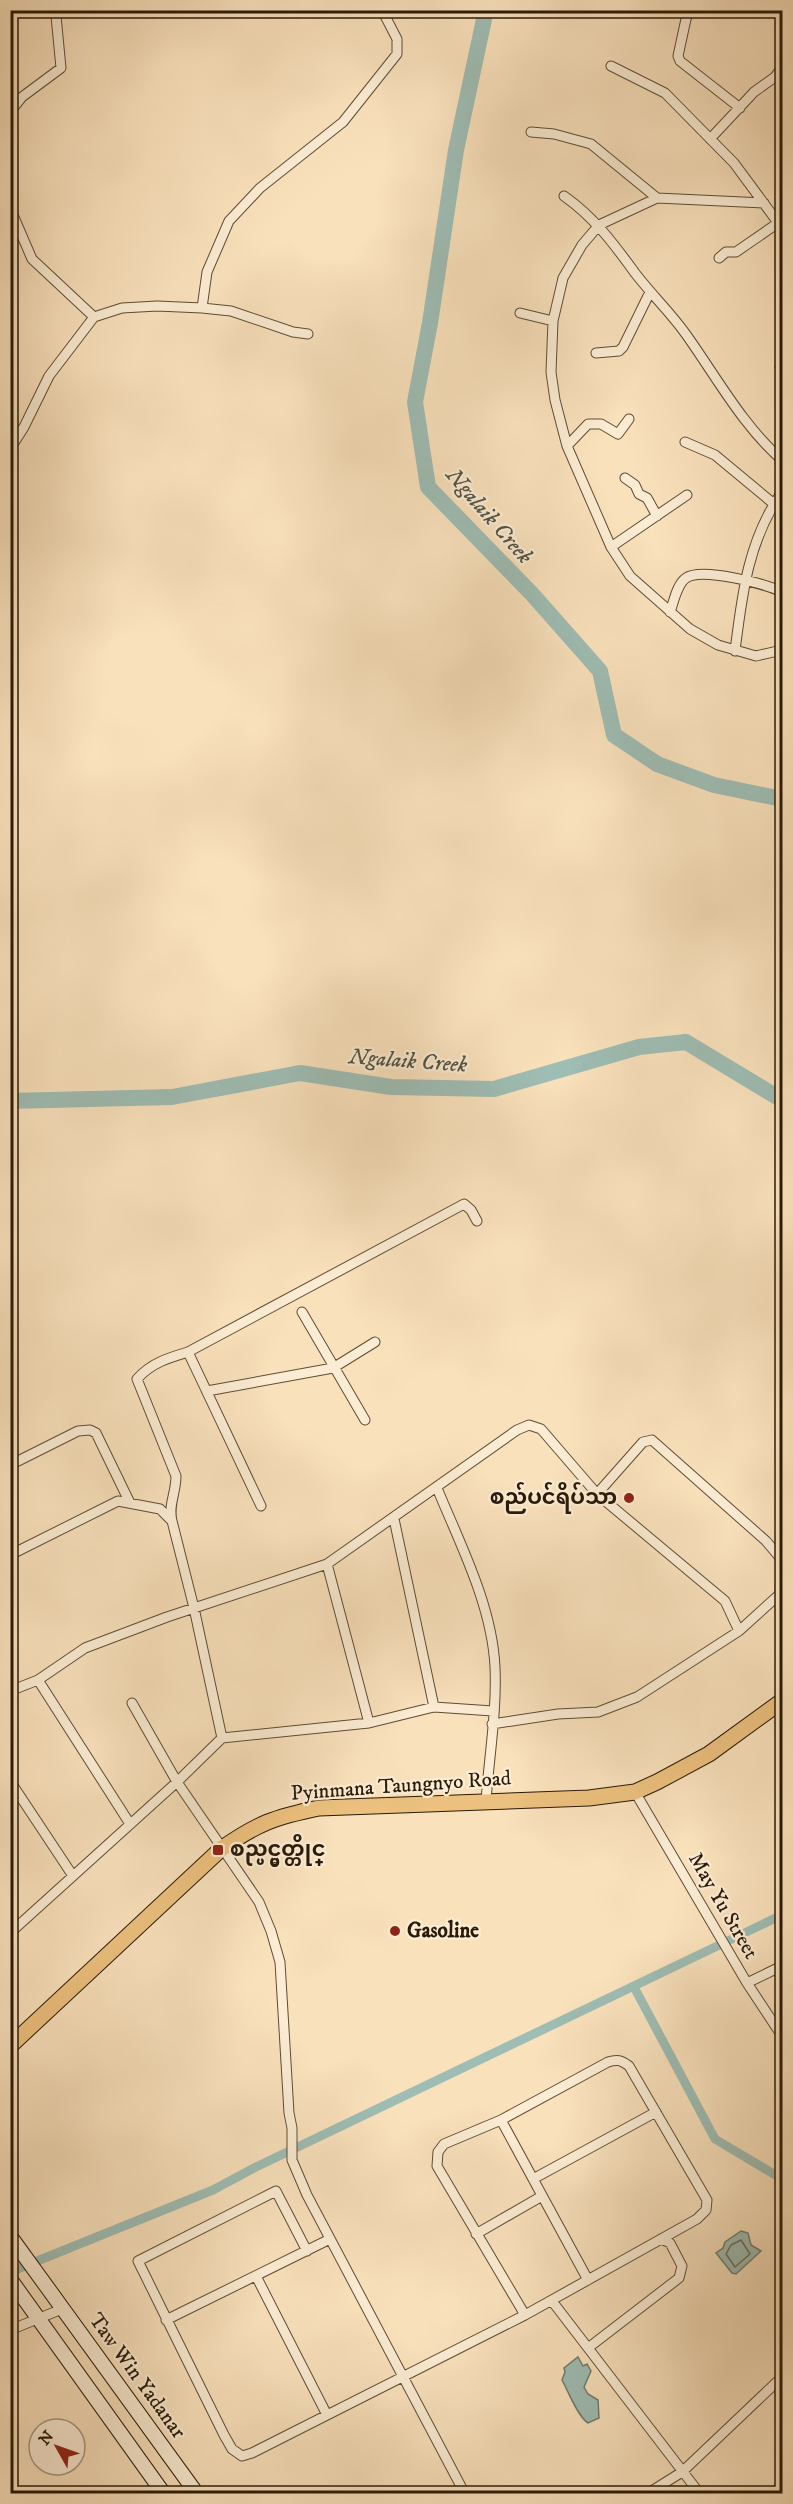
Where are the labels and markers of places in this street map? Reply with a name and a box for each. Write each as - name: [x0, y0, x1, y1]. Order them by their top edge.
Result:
- place label: စည်ပင်ရိပ်သာ: [490, 1481, 617, 1514]
- marker: စည်ပင်ရိပ်သာ: [622, 1491, 636, 1505]
- place label: စည္ပင္မွတ္တိုင္: [230, 1833, 326, 1867]
- marker: စည္ပင္မွတ္တိုင္: [211, 1843, 225, 1857]
- place label: Gasoline: [407, 1918, 479, 1944]
- marker: Gasoline: [388, 1924, 402, 1938]

